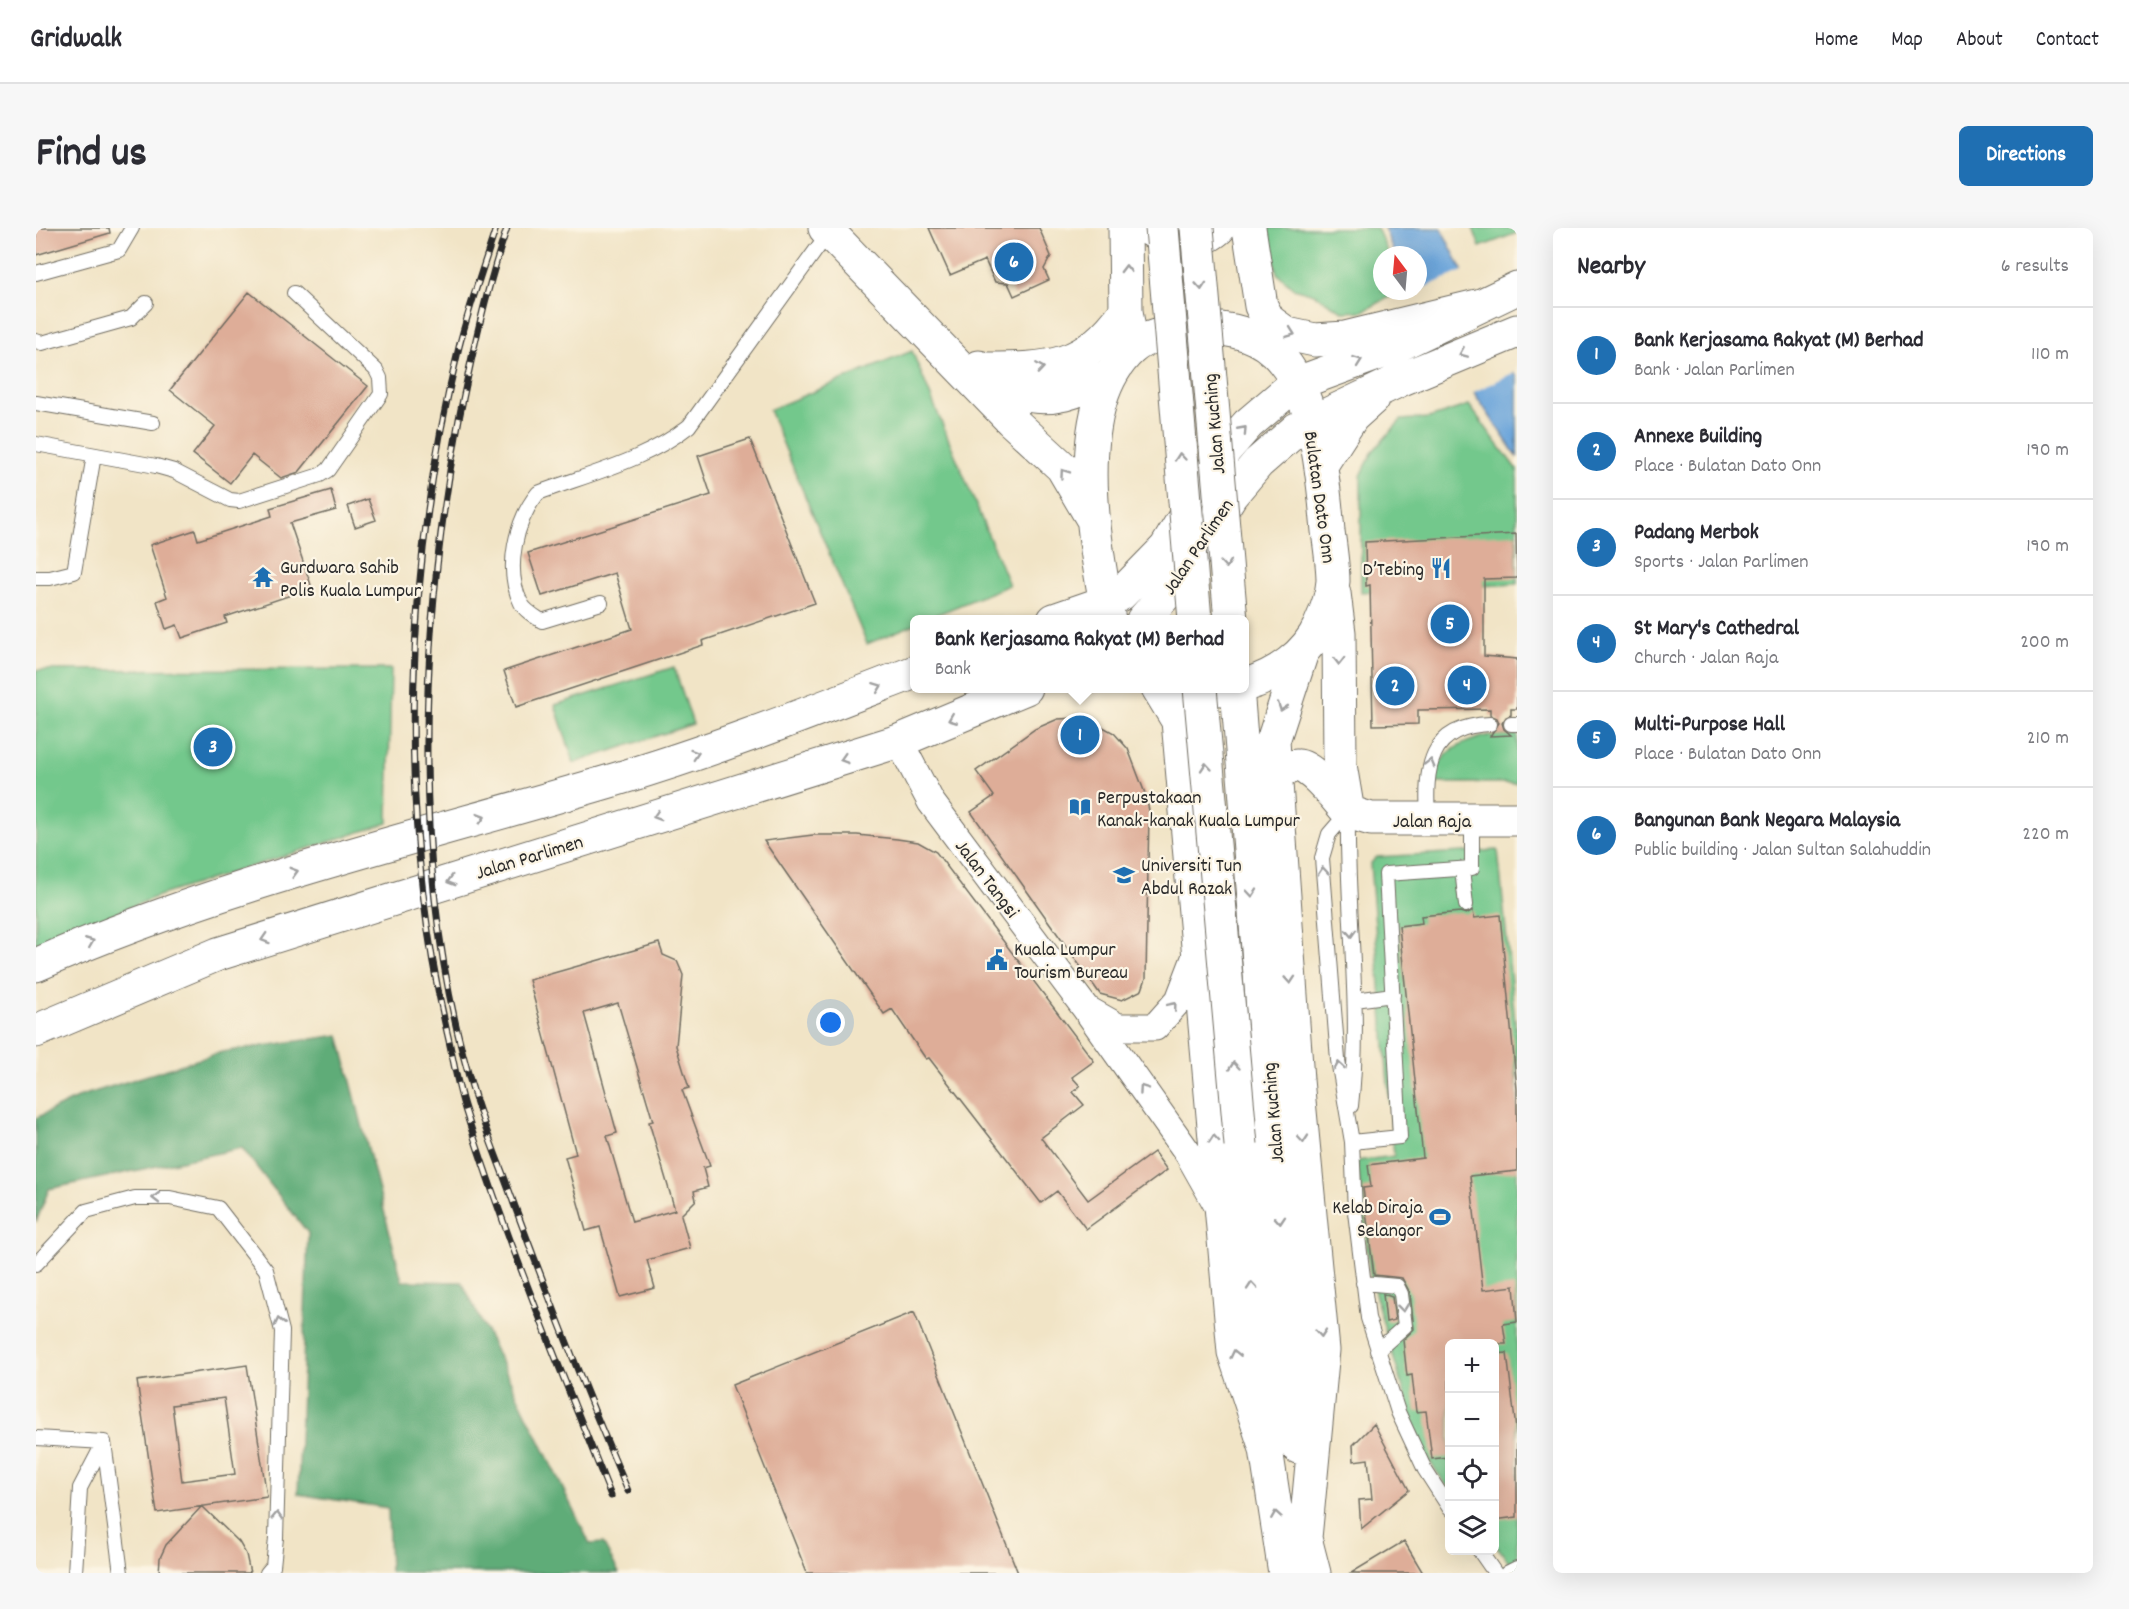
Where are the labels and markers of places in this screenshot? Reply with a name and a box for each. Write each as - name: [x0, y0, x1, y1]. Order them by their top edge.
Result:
- pin: 6: [994, 240, 1034, 285]
- place label: Gurdwara Sahib Polis Kuala Lumpur: [280, 555, 422, 606]
- restaurant icon: D’Tebing: [1429, 556, 1453, 580]
- place label: D’Tebing: [1363, 557, 1424, 585]
- temple icon: Gurdwara Sahib Polis Kuala Lumpur: [251, 565, 275, 589]
- pin: 5: [1430, 602, 1470, 646]
- pin: 4: [1448, 662, 1486, 708]
- pin: 2: [1376, 664, 1414, 708]
- pin: 1: [1060, 712, 1100, 758]
- pin: 3: [194, 724, 232, 770]
- place label: Perpustakaan Kanak-kanak Kuala Lumpur: [1097, 785, 1301, 836]
- library icon: Perpustakaan Kanak-kanak Kuala Lumpur: [1068, 795, 1092, 819]
- place label: Universiti Tun Abdul Razak: [1141, 853, 1242, 904]
- school or university icon: Universiti Tun Abdul Razak: [1112, 863, 1136, 887]
- place label: Kuala Lumpur Tourism Bureau: [1014, 937, 1128, 988]
- public building icon: Kuala Lumpur Tourism Bureau: [985, 948, 1009, 972]
- place label: Kelab Diraja Selangor: [1332, 1195, 1424, 1246]
- sports icon: Kelab Diraja Selangor: [1428, 1205, 1452, 1229]

